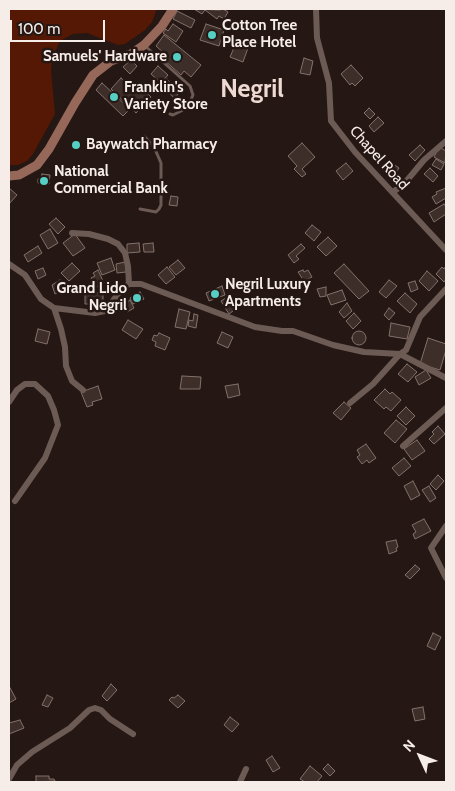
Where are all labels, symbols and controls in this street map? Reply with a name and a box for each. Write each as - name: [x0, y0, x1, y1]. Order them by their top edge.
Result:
- scale bar: [12, 10, 108, 42]
- place label: Cotton Tree Place Hotel: [222, 17, 297, 52]
- text: 100 m: [18, 20, 60, 38]
- marker: Cotton Tree Place Hotel: [206, 29, 218, 41]
- place label: Samuels' Hardware: [43, 48, 167, 66]
- marker: Samuels' Hardware: [171, 51, 183, 63]
- district label: Negril: [220, 75, 284, 105]
- place label: Franklin's Variety Store: [124, 79, 208, 114]
- marker: Franklin's Variety Store: [108, 91, 120, 103]
- street label: Chapel Road: [346, 122, 412, 194]
- place label: Baywatch Pharmacy: [86, 136, 217, 154]
- marker: Baywatch Pharmacy: [70, 139, 82, 151]
- place label: National Commercial Bank: [54, 163, 168, 198]
- marker: National Commercial Bank: [38, 175, 50, 187]
- place label: Negril Luxury Apartments: [225, 276, 311, 311]
- place label: Grand Lido Negril: [56, 280, 127, 315]
- marker: Negril Luxury Apartments: [209, 288, 221, 300]
- marker: Grand Lido Negril: [131, 292, 143, 304]
- north arrow: [395, 731, 445, 781]
- text: N: [399, 736, 419, 756]

